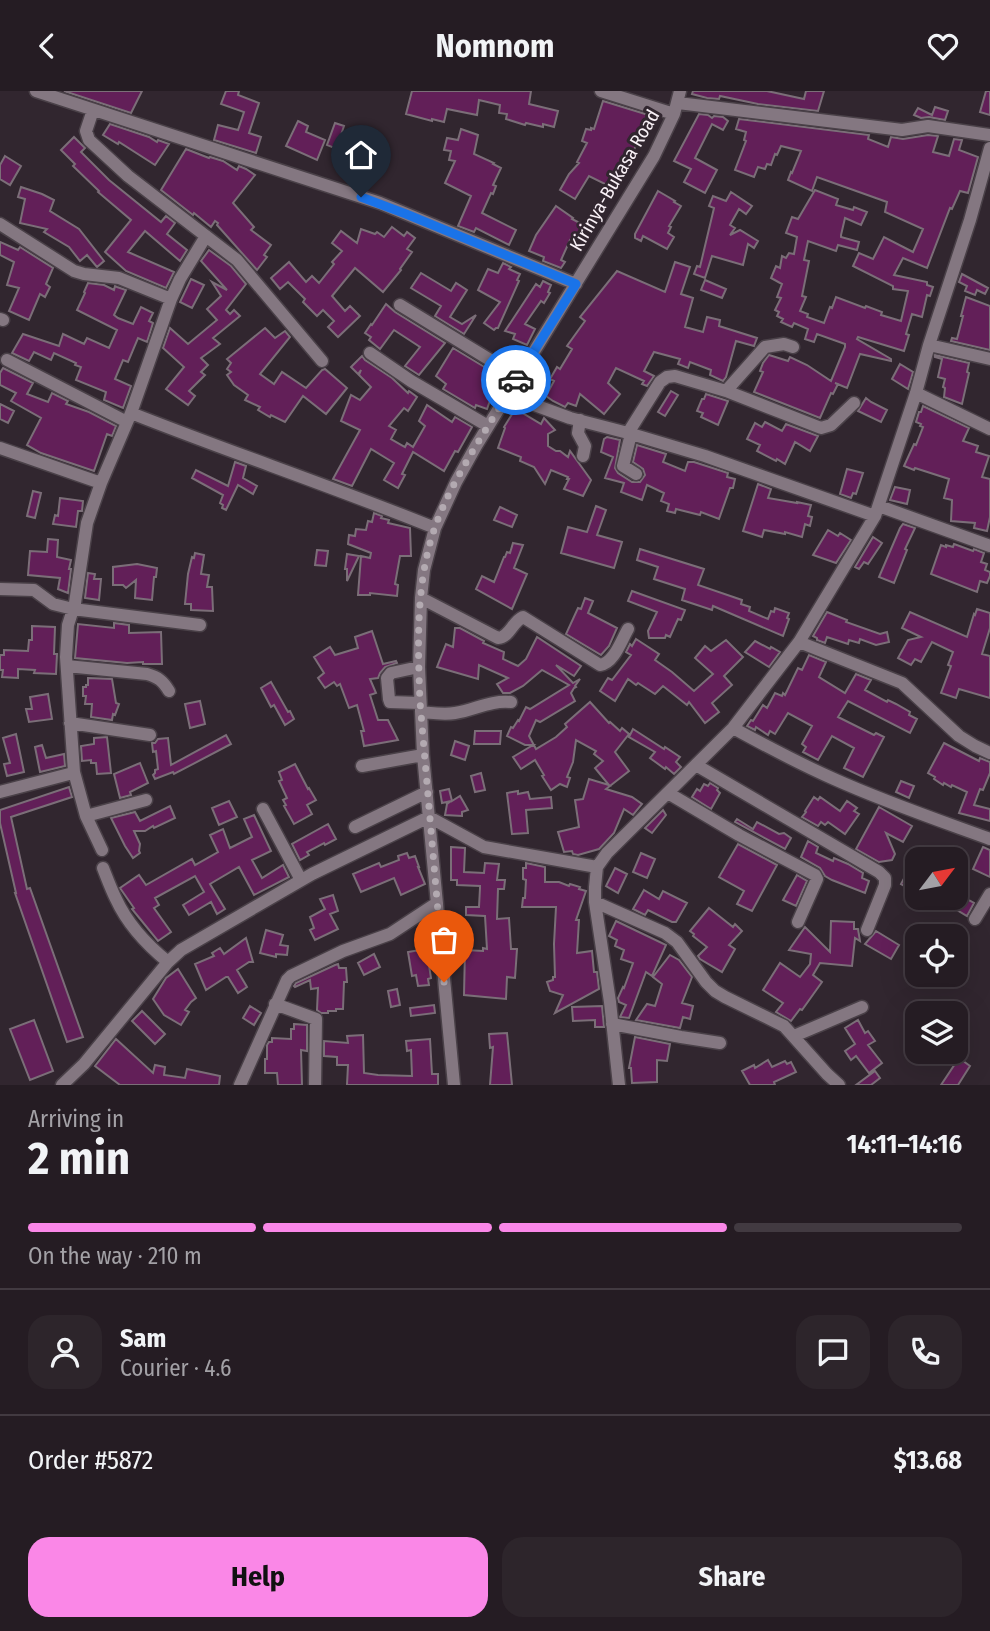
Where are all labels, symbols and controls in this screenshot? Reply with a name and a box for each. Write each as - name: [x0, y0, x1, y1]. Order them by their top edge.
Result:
- icon: back: [28, 27, 66, 65]
- text: Nomnom: [436, 27, 554, 65]
- icon: heart: [924, 27, 962, 65]
- street label: Kirinya-Bukasa Road: [565, 105, 664, 255]
- pin: [331, 125, 391, 197]
- icon: home: [342, 136, 380, 174]
- courier: [481, 345, 551, 415]
- icon: car: [497, 361, 535, 399]
- north arrow: [905, 847, 968, 910]
- map controls: [905, 847, 968, 1064]
- pin: [414, 910, 474, 982]
- icon: bag: [425, 921, 463, 959]
- button: locate: [905, 924, 968, 987]
- button: layers: [905, 1001, 968, 1064]
- text: Arriving in: [28, 1105, 124, 1133]
- text: 14:11–14:16: [846, 1129, 962, 1160]
- text: 2 min: [28, 1131, 130, 1186]
- text: On the way · 210 m: [28, 1242, 202, 1270]
- button: person: [28, 1315, 102, 1389]
- button: chat: [796, 1315, 870, 1389]
- button: phone: [888, 1315, 962, 1389]
- text: Sam: [120, 1323, 166, 1354]
- text: Courier · 4.6: [120, 1354, 231, 1382]
- text: Order #5872: [28, 1445, 153, 1476]
- text: $13.68: [894, 1445, 962, 1476]
- button: Help: [28, 1537, 488, 1617]
- button: Share: [502, 1537, 962, 1617]

